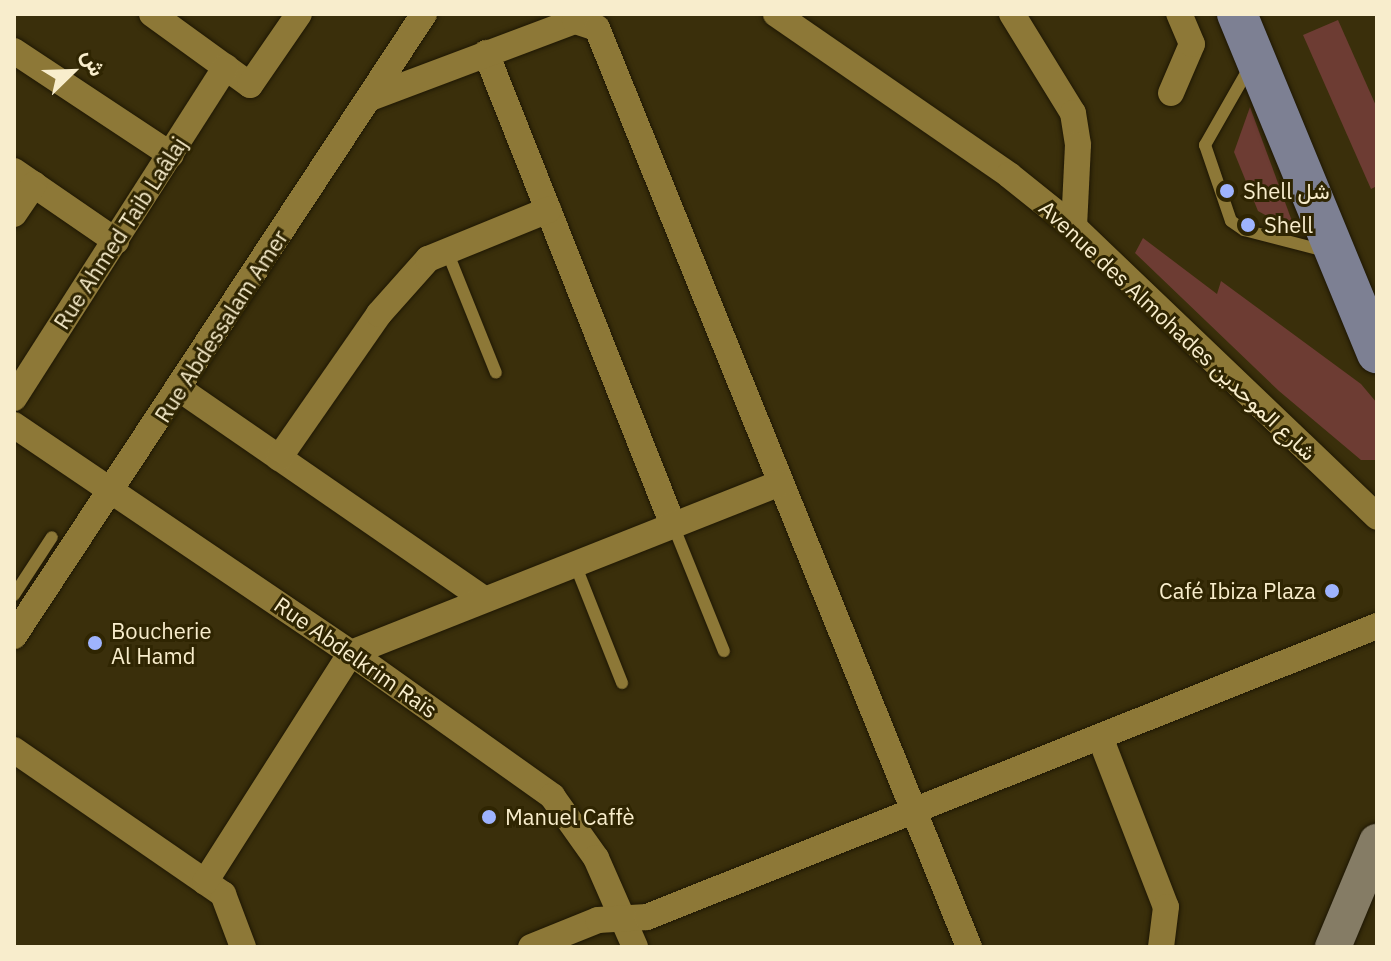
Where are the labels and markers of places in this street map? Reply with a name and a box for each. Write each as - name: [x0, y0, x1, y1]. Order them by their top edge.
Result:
- place label: Shell شل: [1243, 178, 1329, 204]
- marker: Shell شل: [1218, 182, 1236, 200]
- place label: Shell: [1264, 212, 1313, 238]
- marker: Shell: [1239, 216, 1257, 234]
- place label: Café Ibiza Plaza: [1159, 578, 1316, 604]
- marker: Café Ibiza Plaza: [1323, 582, 1341, 600]
- place label: Boucherie Al Hamd: [111, 617, 211, 668]
- marker: Boucherie Al Hamd: [86, 634, 104, 652]
- place label: Manuel Caffè: [505, 804, 635, 830]
- marker: Manuel Caffè: [480, 808, 498, 826]

